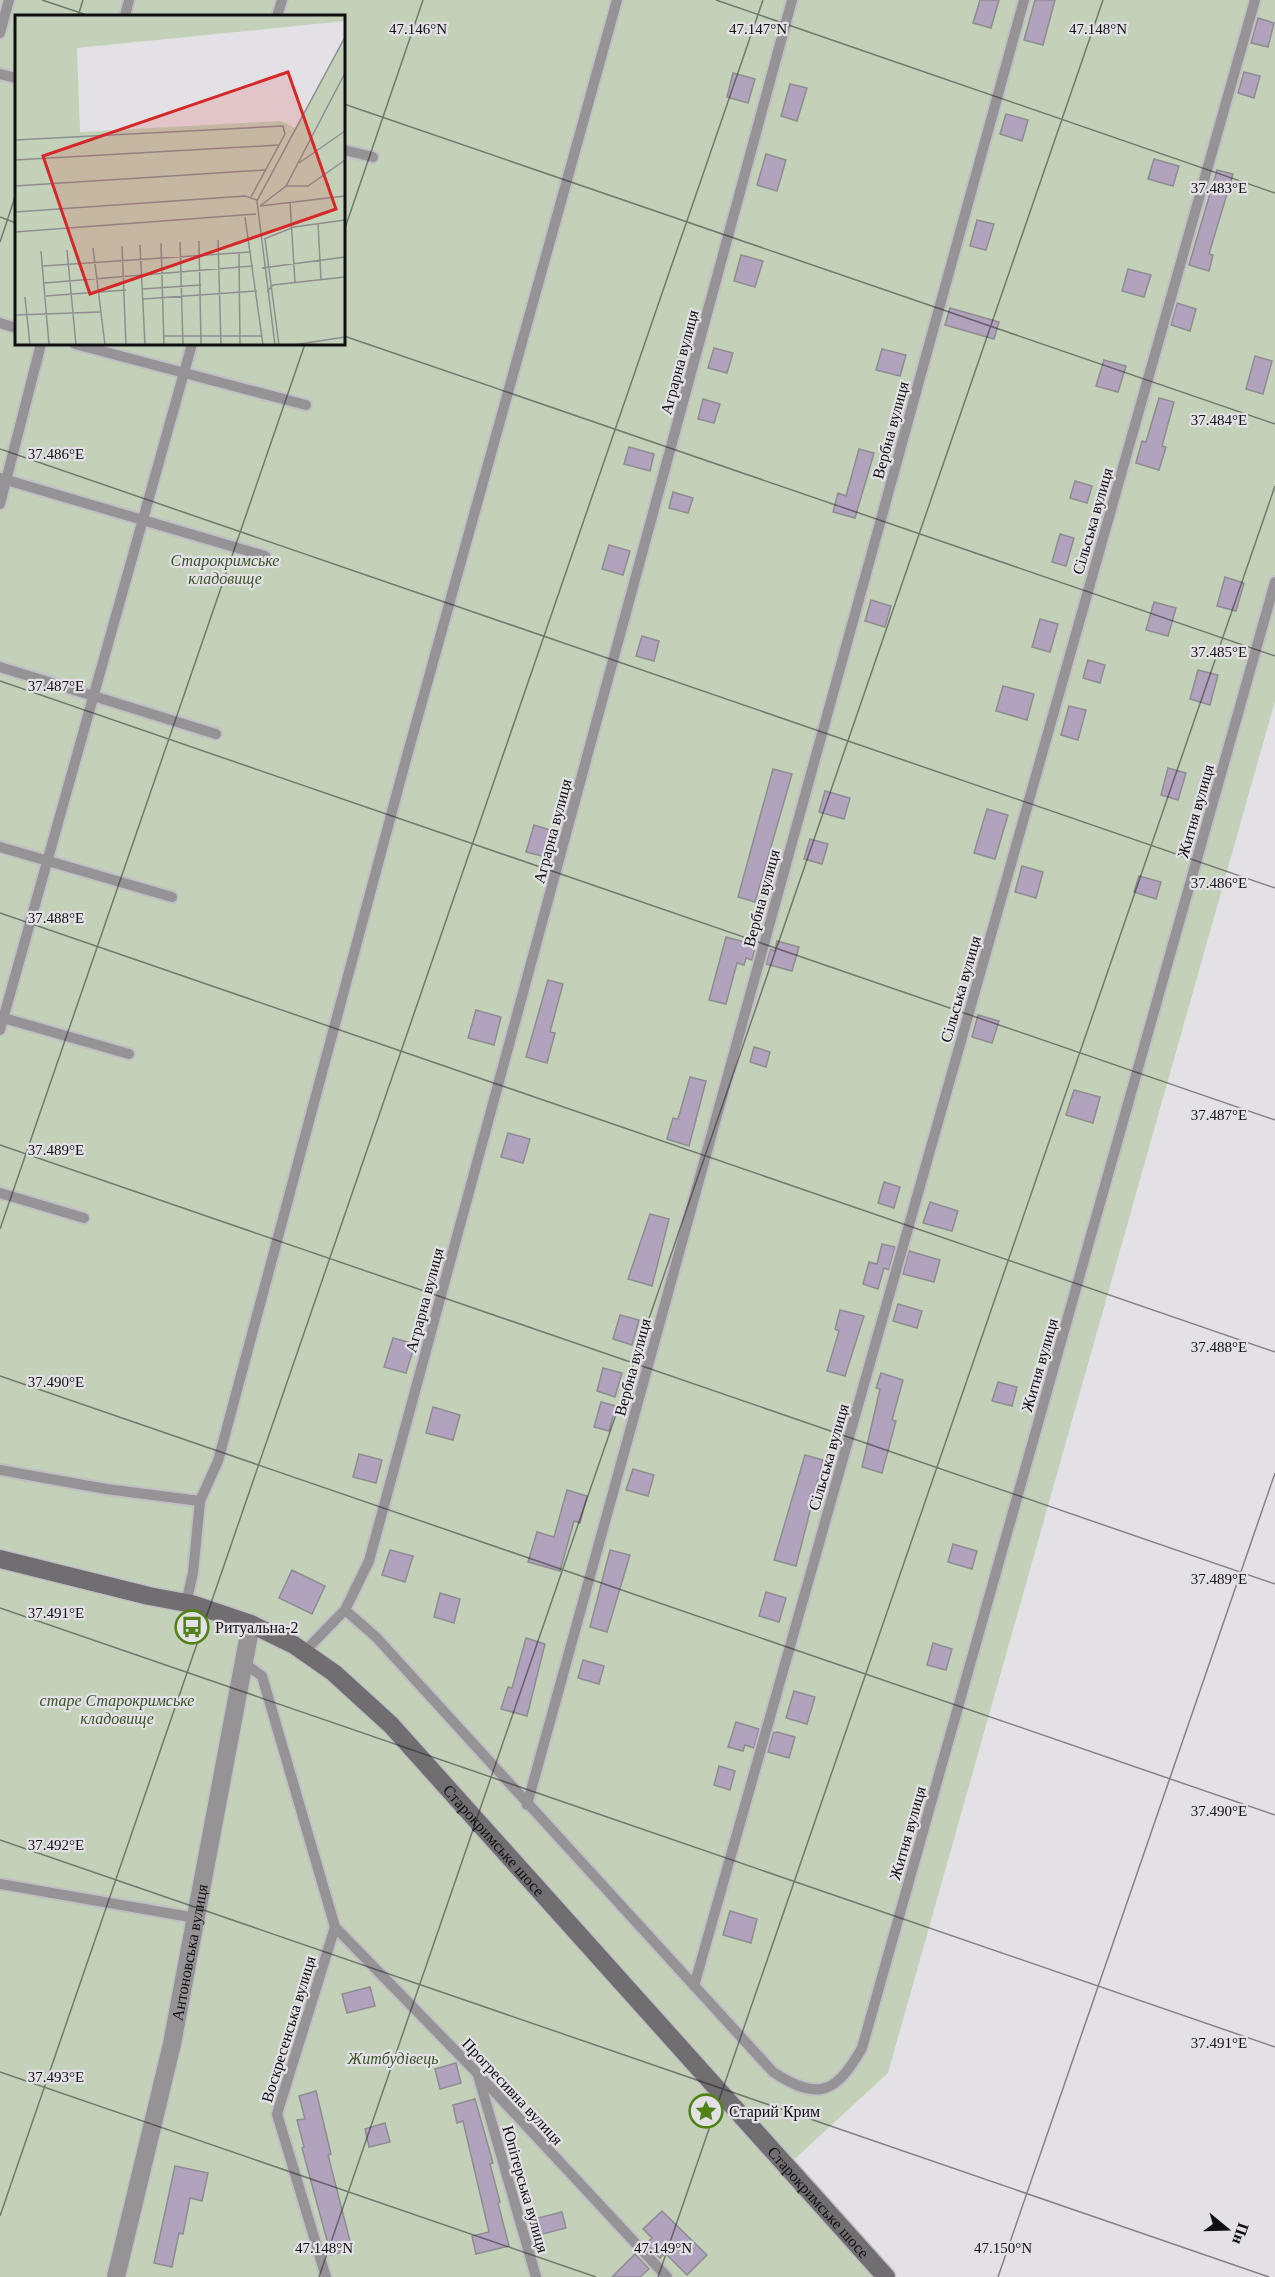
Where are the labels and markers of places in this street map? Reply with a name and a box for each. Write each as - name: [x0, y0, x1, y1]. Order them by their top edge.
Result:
- bus stop icon: Ритуальна-2: [174, 1609, 210, 1645]
- place label: Ритуальна-2: [215, 1619, 299, 1637]
- place icon: Старий Крим: [688, 2093, 724, 2129]
- place label: Старий Крим: [729, 2103, 820, 2121]

